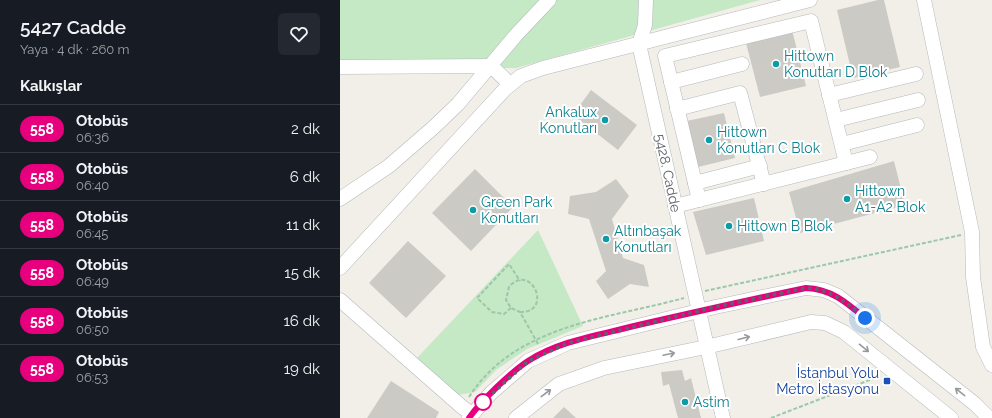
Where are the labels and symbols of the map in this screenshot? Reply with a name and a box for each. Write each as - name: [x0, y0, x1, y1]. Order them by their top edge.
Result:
- place label: Hittown Konutları D Blok: [784, 48, 888, 80]
- marker: Hittown Konutları D Blok: [771, 59, 781, 69]
- place label: Ankalux Konutları: [540, 104, 597, 136]
- marker: Ankalux Konutları: [600, 115, 610, 125]
- place label: Hittown Konutları C Blok: [717, 124, 821, 156]
- street label: 5428. Cadde: [652, 132, 684, 214]
- marker: Hittown Konutları C Blok: [704, 135, 714, 145]
- place label: Hittown A1-A2 Blok: [855, 183, 926, 215]
- place label: Green Park Konutları: [481, 194, 553, 226]
- marker: Hittown A1-A2 Blok: [842, 194, 852, 204]
- marker: Green Park Konutları: [468, 205, 478, 215]
- place label: Hittown B Blok: [737, 218, 833, 234]
- marker: Hittown B Blok: [724, 221, 734, 231]
- place label: Altınbaşak Konutları: [614, 223, 682, 255]
- marker: Altınbaşak Konutları: [601, 234, 611, 244]
- your location: [855, 308, 875, 328]
- one-way arrow: [737, 333, 750, 341]
- one-way arrow: [859, 344, 870, 353]
- one-way arrow: [662, 350, 675, 358]
- place label: İstanbul Yolu Metro İstasyonu: [776, 363, 879, 397]
- marker: İstanbul Yolu Metro İstasyonu: [882, 376, 892, 386]
- one-way arrow: [954, 388, 965, 396]
- one-way arrow: [541, 389, 552, 397]
- unlabelled marker: [474, 393, 492, 411]
- place label: Astim: [693, 394, 730, 410]
- marker: Astim: [680, 397, 690, 407]

